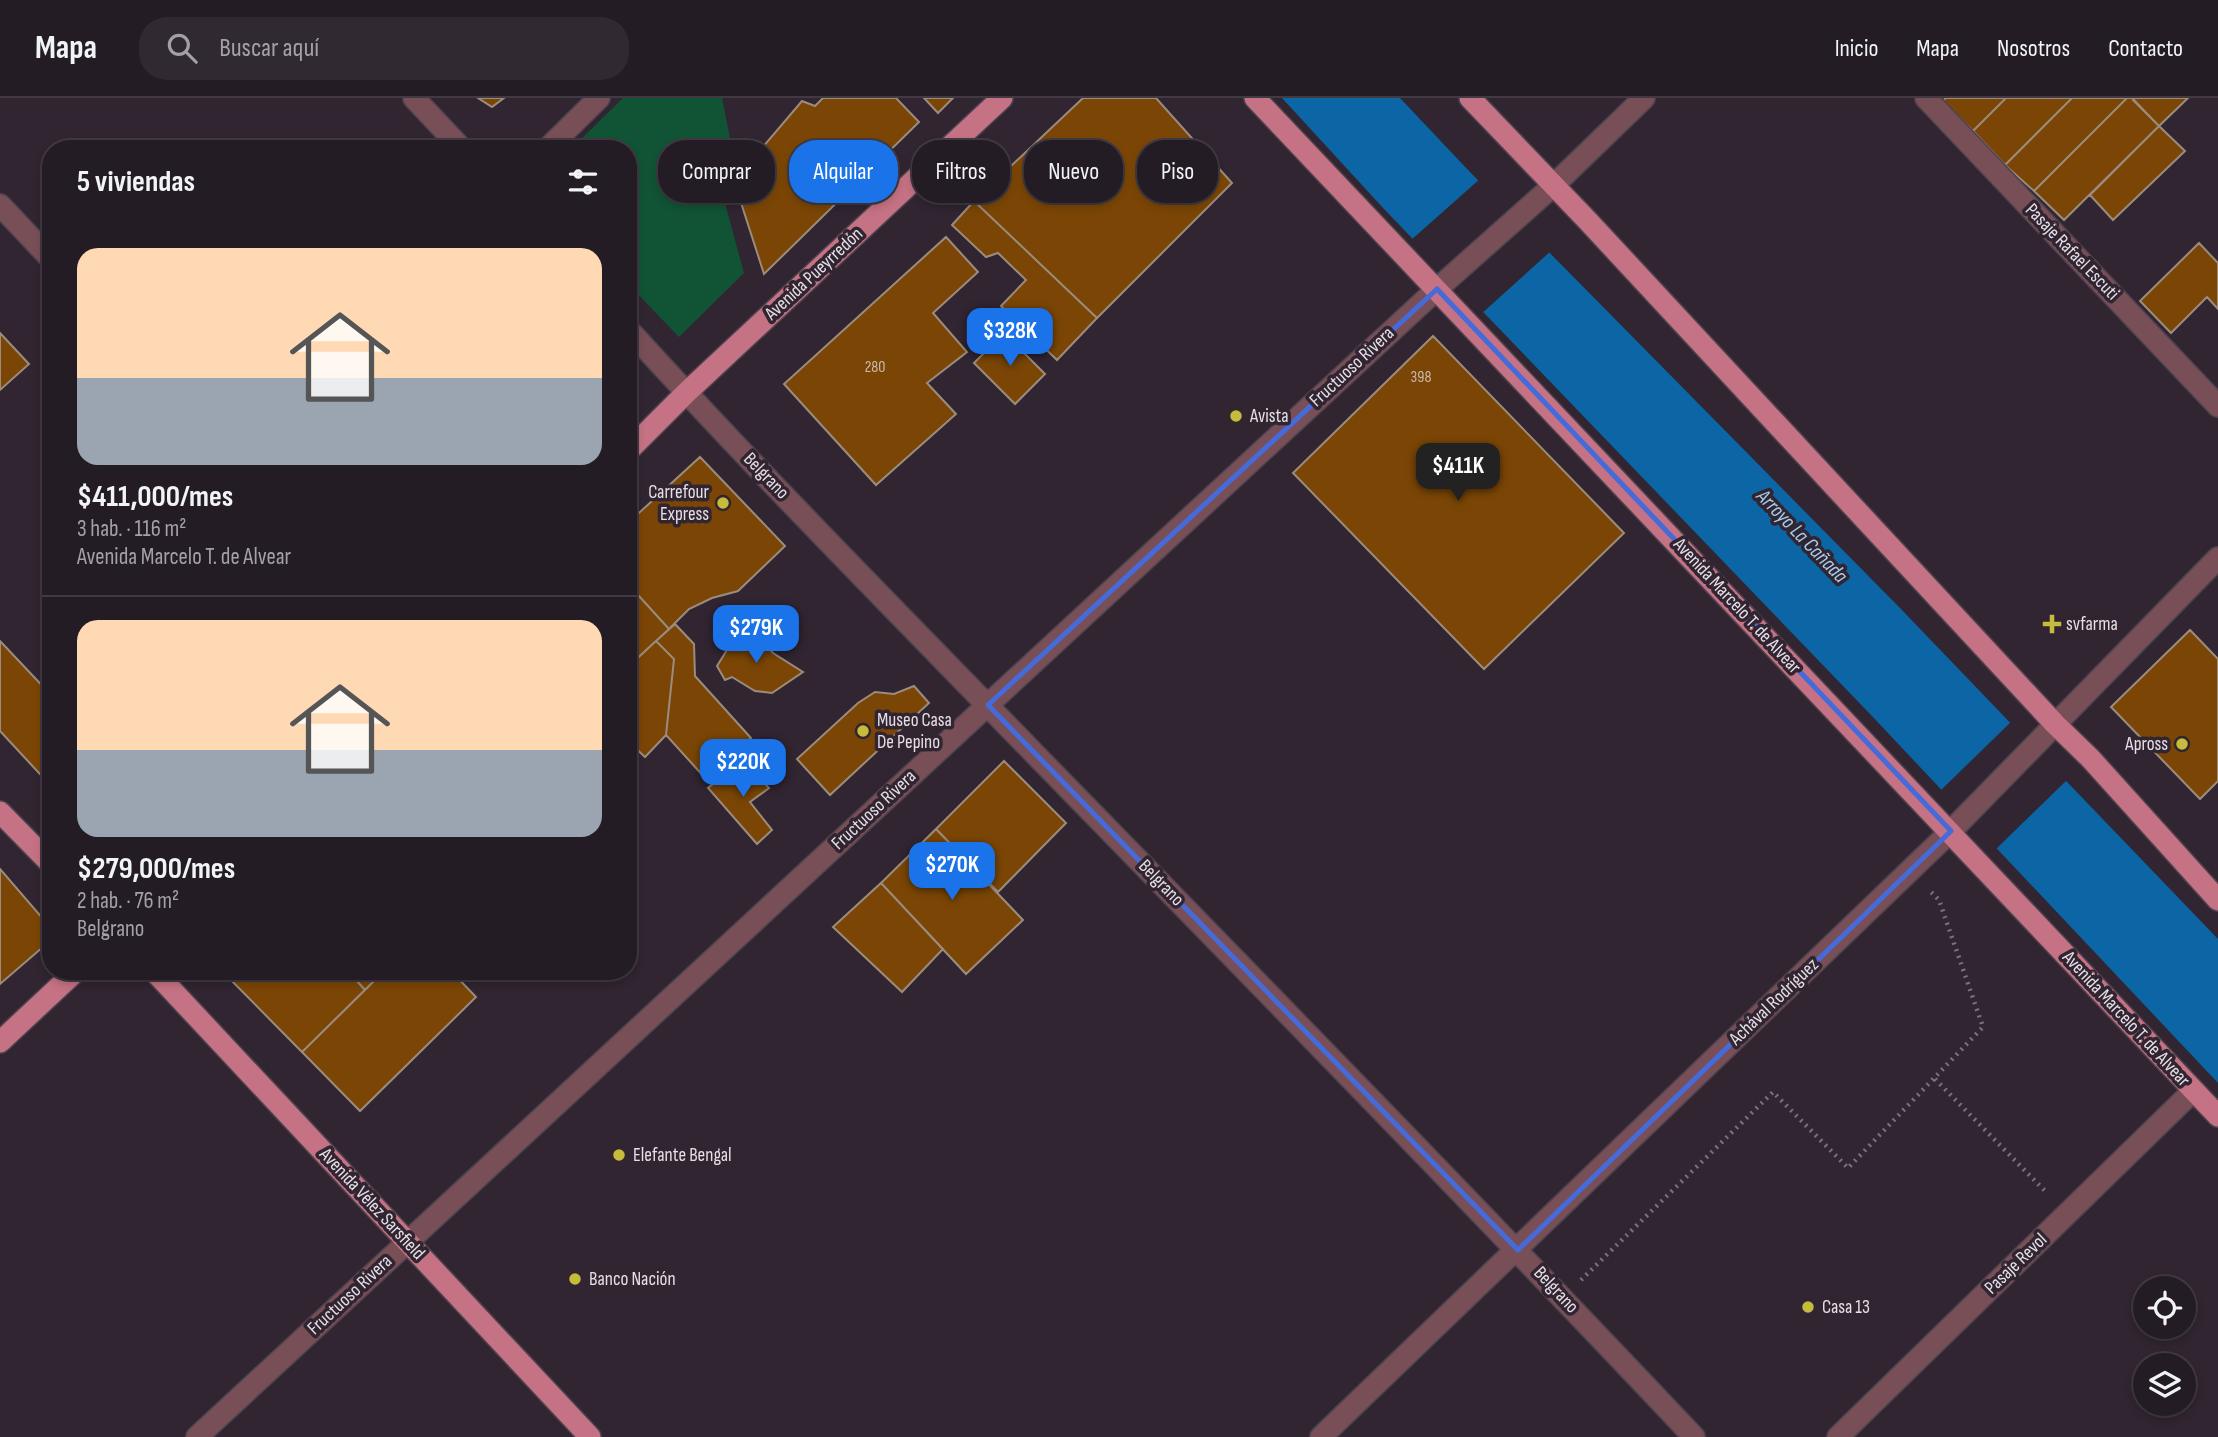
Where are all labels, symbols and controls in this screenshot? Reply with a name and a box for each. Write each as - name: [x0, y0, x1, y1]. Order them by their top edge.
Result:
- search box: [139, 17, 629, 80]
- text: Mapa: [35, 28, 97, 68]
- icon: search: [163, 29, 201, 67]
- text: Buscar aquí: [219, 33, 319, 64]
- text: Inicio: [1835, 34, 1878, 63]
- text: Mapa: [1916, 34, 1959, 63]
- text: Nosotros: [1997, 34, 2070, 63]
- text: Contacto: [2108, 34, 2183, 63]
- chip: Comprar: [658, 140, 775, 203]
- chip: Alquilar: [789, 140, 898, 203]
- chip: Filtros: [912, 140, 1010, 203]
- chip: Nuevo: [1024, 140, 1123, 203]
- chip: Piso: [1137, 140, 1218, 203]
- icon: filters: [564, 163, 602, 201]
- text: 5 viviendas: [77, 164, 195, 200]
- street label: Pasaje Rafael Escuti: [2020, 199, 2124, 305]
- street label: Avenida Pueyrredón: [759, 223, 868, 326]
- icon: home: [277, 294, 403, 420]
- pin: $328K: [961, 308, 1059, 368]
- text: $328K: [983, 317, 1037, 345]
- street label: Fructuoso Rivera: [1305, 322, 1399, 412]
- house number: 280: [865, 358, 885, 377]
- house number: 398: [1411, 368, 1431, 387]
- place label: Avista: [1249, 405, 1289, 428]
- marker: Avista: [1228, 408, 1244, 424]
- pin: $411K: [1409, 444, 1507, 503]
- street label: Belgrano: [738, 448, 794, 504]
- text: $411K: [1432, 452, 1484, 480]
- text: $411,000/mes: [77, 479, 233, 515]
- place label: Carrefour Express: [648, 481, 710, 526]
- water label: Arroyo La Cañada: [1750, 483, 1853, 588]
- marker: Carrefour Express: [715, 495, 731, 511]
- text: 3 hab. · 116 m²: [77, 515, 186, 543]
- street label: Avenida Marcelo T. de Alvear: [1668, 533, 1806, 679]
- text: Avenida Marcelo T. de Alvear: [77, 543, 291, 571]
- pin: $279K: [707, 606, 805, 665]
- place label: svfarma: [2066, 613, 2118, 636]
- text: $279K: [729, 614, 783, 642]
- marker: svfarma: [2044, 616, 2060, 632]
- icon: home: [277, 666, 403, 792]
- place label: Museo Casa De Pepino: [877, 709, 952, 754]
- marker: Museo Casa De Pepino: [855, 723, 871, 739]
- place label: Apross: [2124, 733, 2168, 756]
- marker: Apross: [2174, 736, 2190, 752]
- pin: $220K: [694, 740, 792, 799]
- text: $220K: [716, 748, 770, 776]
- street label: Fructuoso Rivera: [827, 765, 921, 855]
- pin: $270K: [903, 842, 1001, 902]
- text: $279,000/mes: [77, 851, 235, 887]
- text: $270K: [925, 851, 979, 879]
- street label: Belgrano: [1133, 855, 1189, 911]
- text: 2 hab. · 76 m²: [77, 887, 179, 915]
- text: Belgrano: [77, 915, 144, 943]
- street label: Avenida Marcelo T. de Alvear: [2057, 946, 2195, 1092]
- street label: Achával Rodríguez: [1724, 953, 1824, 1051]
- street label: Avenida Vélez Sarsfield: [314, 1143, 430, 1265]
- place label: Elefante Bengal: [633, 1144, 732, 1167]
- marker: Elefante Bengal: [611, 1147, 627, 1163]
- street label: Pasaje Revol: [1980, 1229, 2052, 1299]
- street label: Fructuoso Rivera: [303, 1250, 397, 1340]
- street label: Belgrano: [1529, 1262, 1583, 1318]
- place label: Banco Nación: [589, 1268, 676, 1291]
- marker: Banco Nación: [567, 1271, 583, 1287]
- map controls: [2133, 1276, 2196, 1416]
- button: locate: [2133, 1276, 2196, 1339]
- place label: Casa 13: [1822, 1296, 1870, 1319]
- marker: Casa 13: [1800, 1299, 1816, 1315]
- button: layers: [2133, 1353, 2196, 1416]

